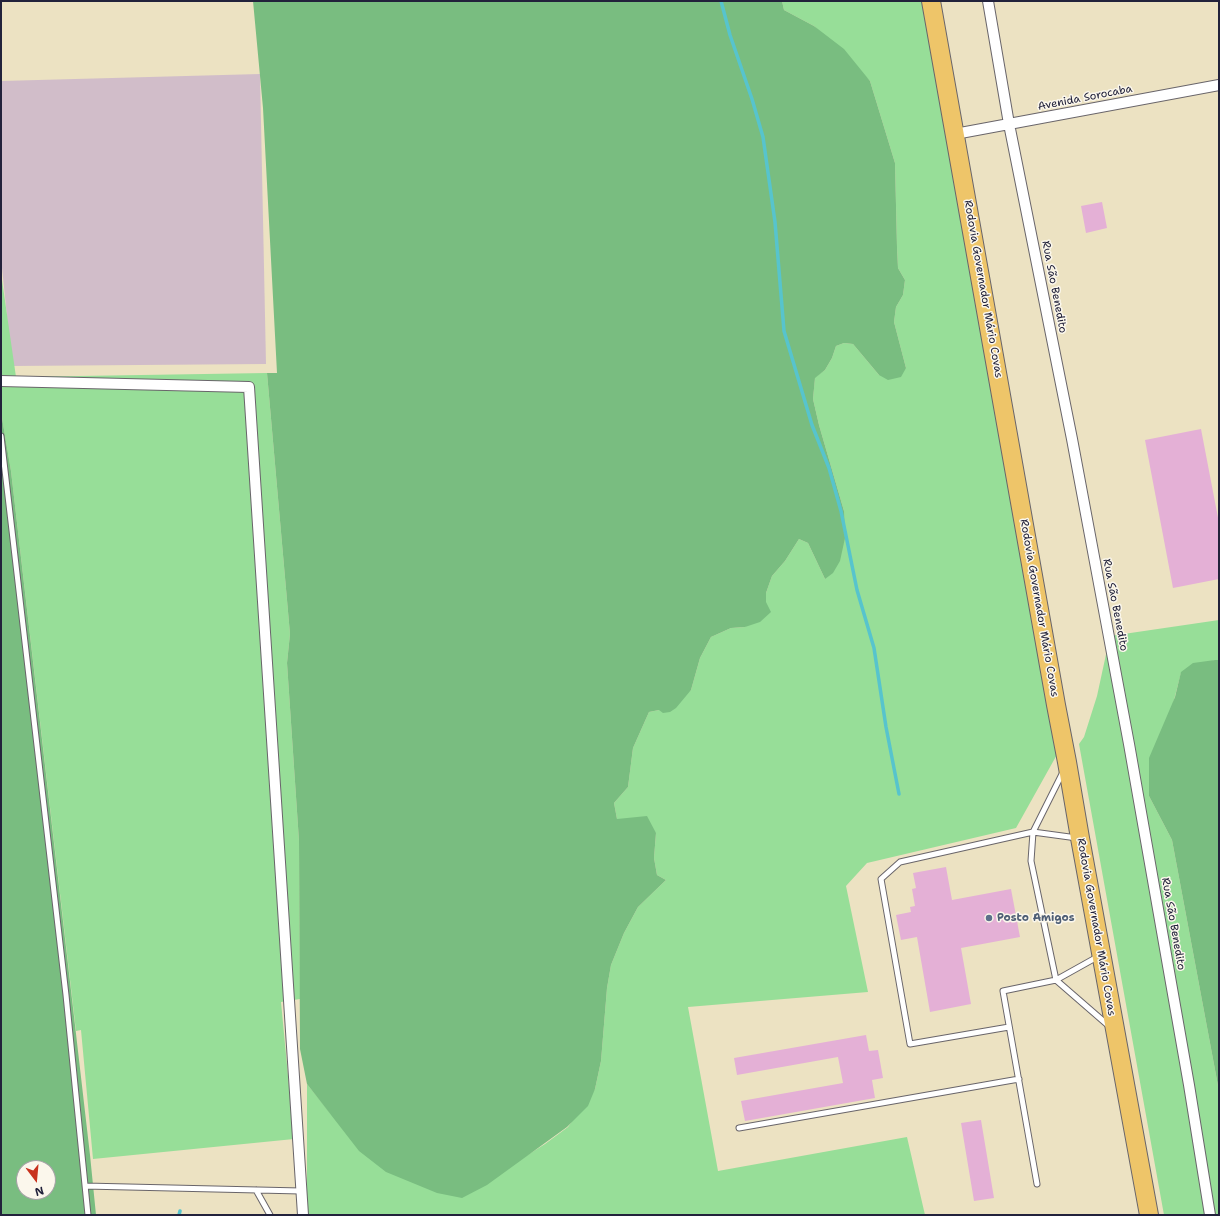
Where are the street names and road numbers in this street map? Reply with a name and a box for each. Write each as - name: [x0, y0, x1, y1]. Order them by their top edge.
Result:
- street label: Avenida Sorocaba: [1037, 82, 1133, 114]
- street label: Rodovia Governador Mário Covas: [961, 199, 1005, 379]
- street label: Rua São Benedito: [1039, 240, 1069, 334]
- street label: Rodovia Governador Mário Covas: [1017, 518, 1061, 698]
- street label: Rua São Benedito: [1100, 558, 1130, 652]
- street label: Rodovia Governador Mário Covas: [1074, 837, 1118, 1017]
- street label: Rua São Benedito: [1158, 877, 1188, 971]

